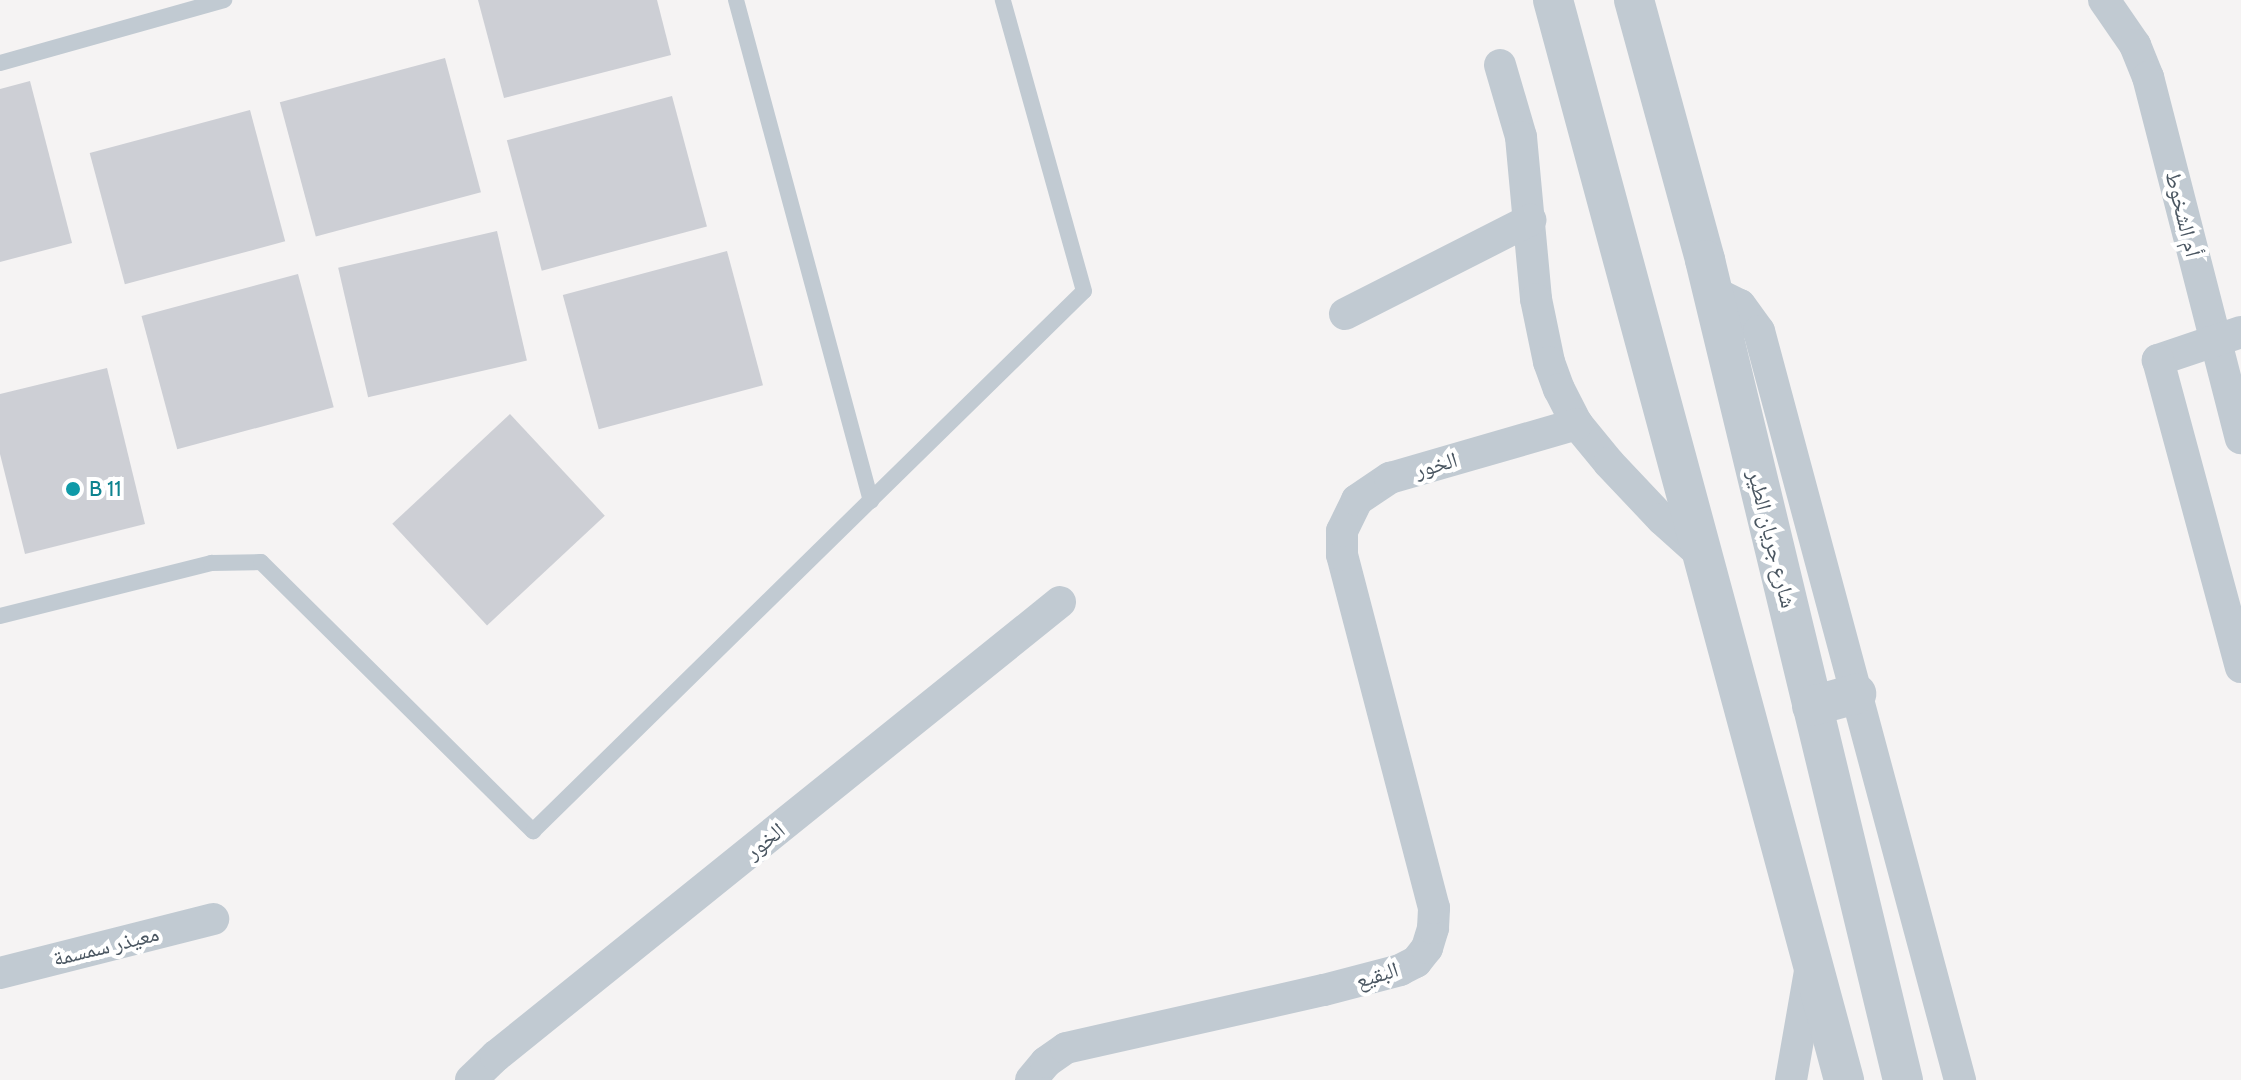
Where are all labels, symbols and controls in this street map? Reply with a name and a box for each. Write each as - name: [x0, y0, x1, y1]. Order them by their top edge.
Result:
- street label: أم الشخوط: [2160, 168, 2206, 260]
- street label: الخور: [1412, 446, 1460, 484]
- street label: شارع جريان الطير: [1742, 467, 1802, 611]
- place label: B 11: [89, 476, 121, 502]
- marker: B 11: [64, 480, 82, 498]
- street label: الخور: [740, 817, 790, 865]
- street label: معيذر سمسمة: [50, 920, 162, 972]
- street label: البقيع: [1352, 956, 1402, 994]

